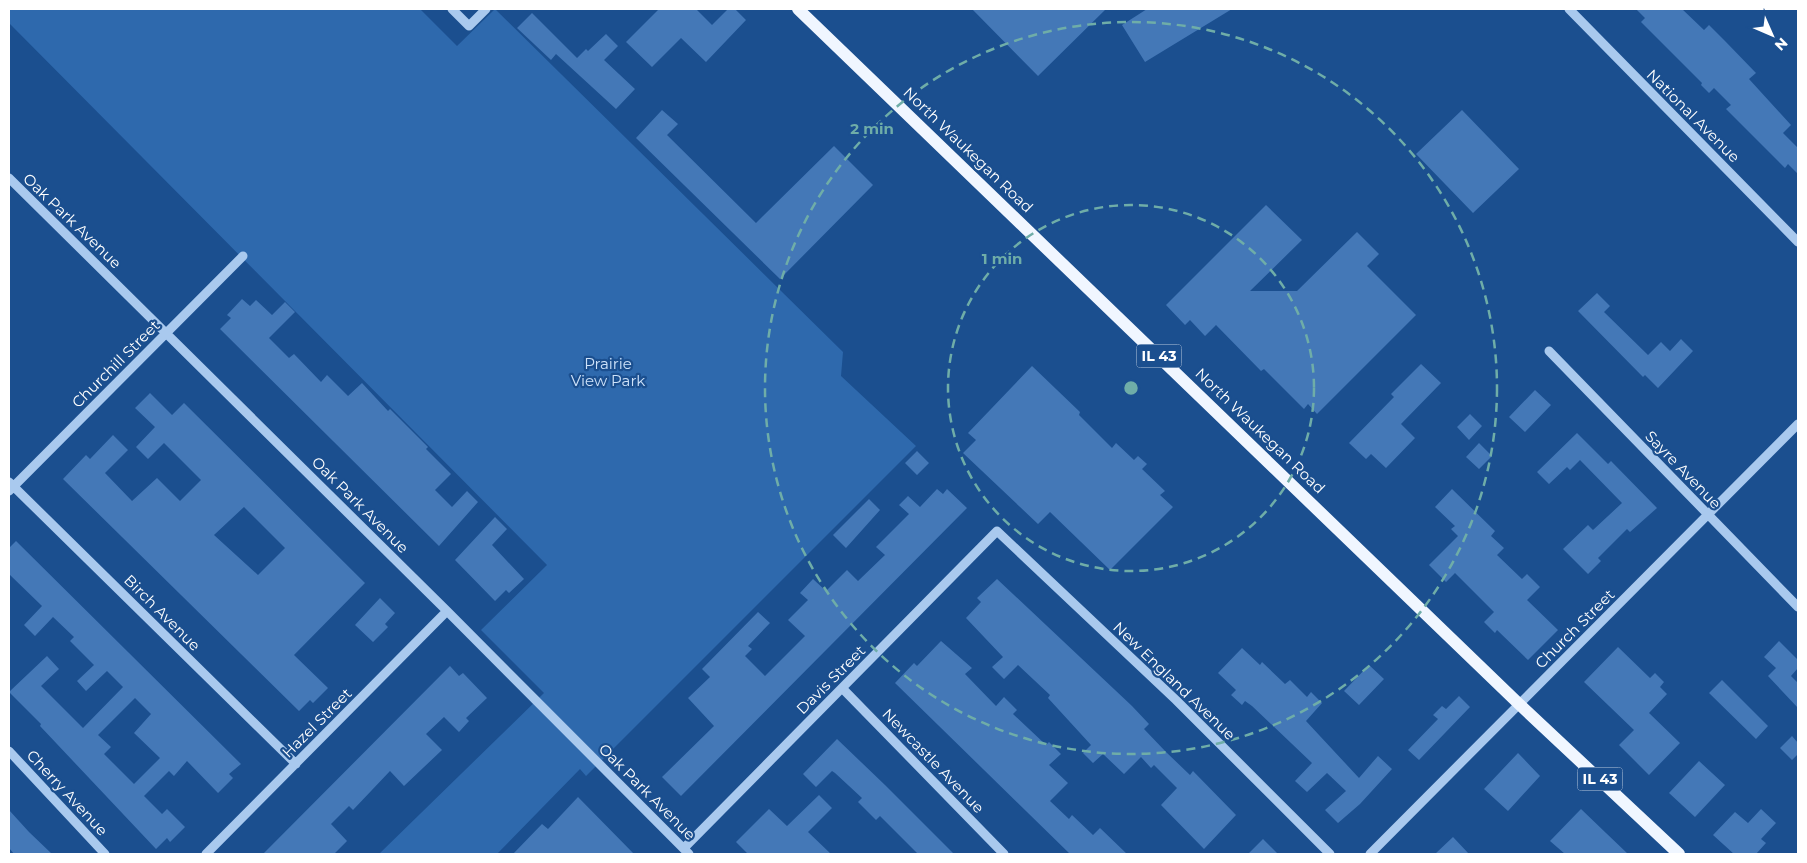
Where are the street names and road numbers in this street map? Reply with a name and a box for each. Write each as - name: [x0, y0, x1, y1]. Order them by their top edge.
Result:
- street label: National Avenue: [1643, 65, 1744, 166]
- street label: North Waukegan Road: [900, 83, 1037, 217]
- street label: Oak Park Avenue: [19, 169, 125, 272]
- street label: Churchill Street: [68, 316, 164, 412]
- road number: IL 43: [1136, 344, 1182, 368]
- street label: North Waukegan Road: [1192, 364, 1329, 498]
- street label: Sayre Avenue: [1641, 427, 1725, 513]
- street label: Oak Park Avenue: [308, 452, 413, 557]
- street label: Birch Avenue: [120, 571, 204, 655]
- street label: Church Street: [1531, 585, 1618, 672]
- street label: New England Avenue: [1109, 617, 1239, 744]
- street label: Davis Street: [792, 641, 869, 718]
- street label: Hazel Street: [278, 684, 356, 762]
- street label: Newcastle Avenue: [878, 704, 988, 817]
- street label: Oak Park Avenue: [595, 739, 700, 844]
- street label: Cherry Avenue: [23, 746, 112, 839]
- road number: IL 43: [1578, 768, 1622, 791]

